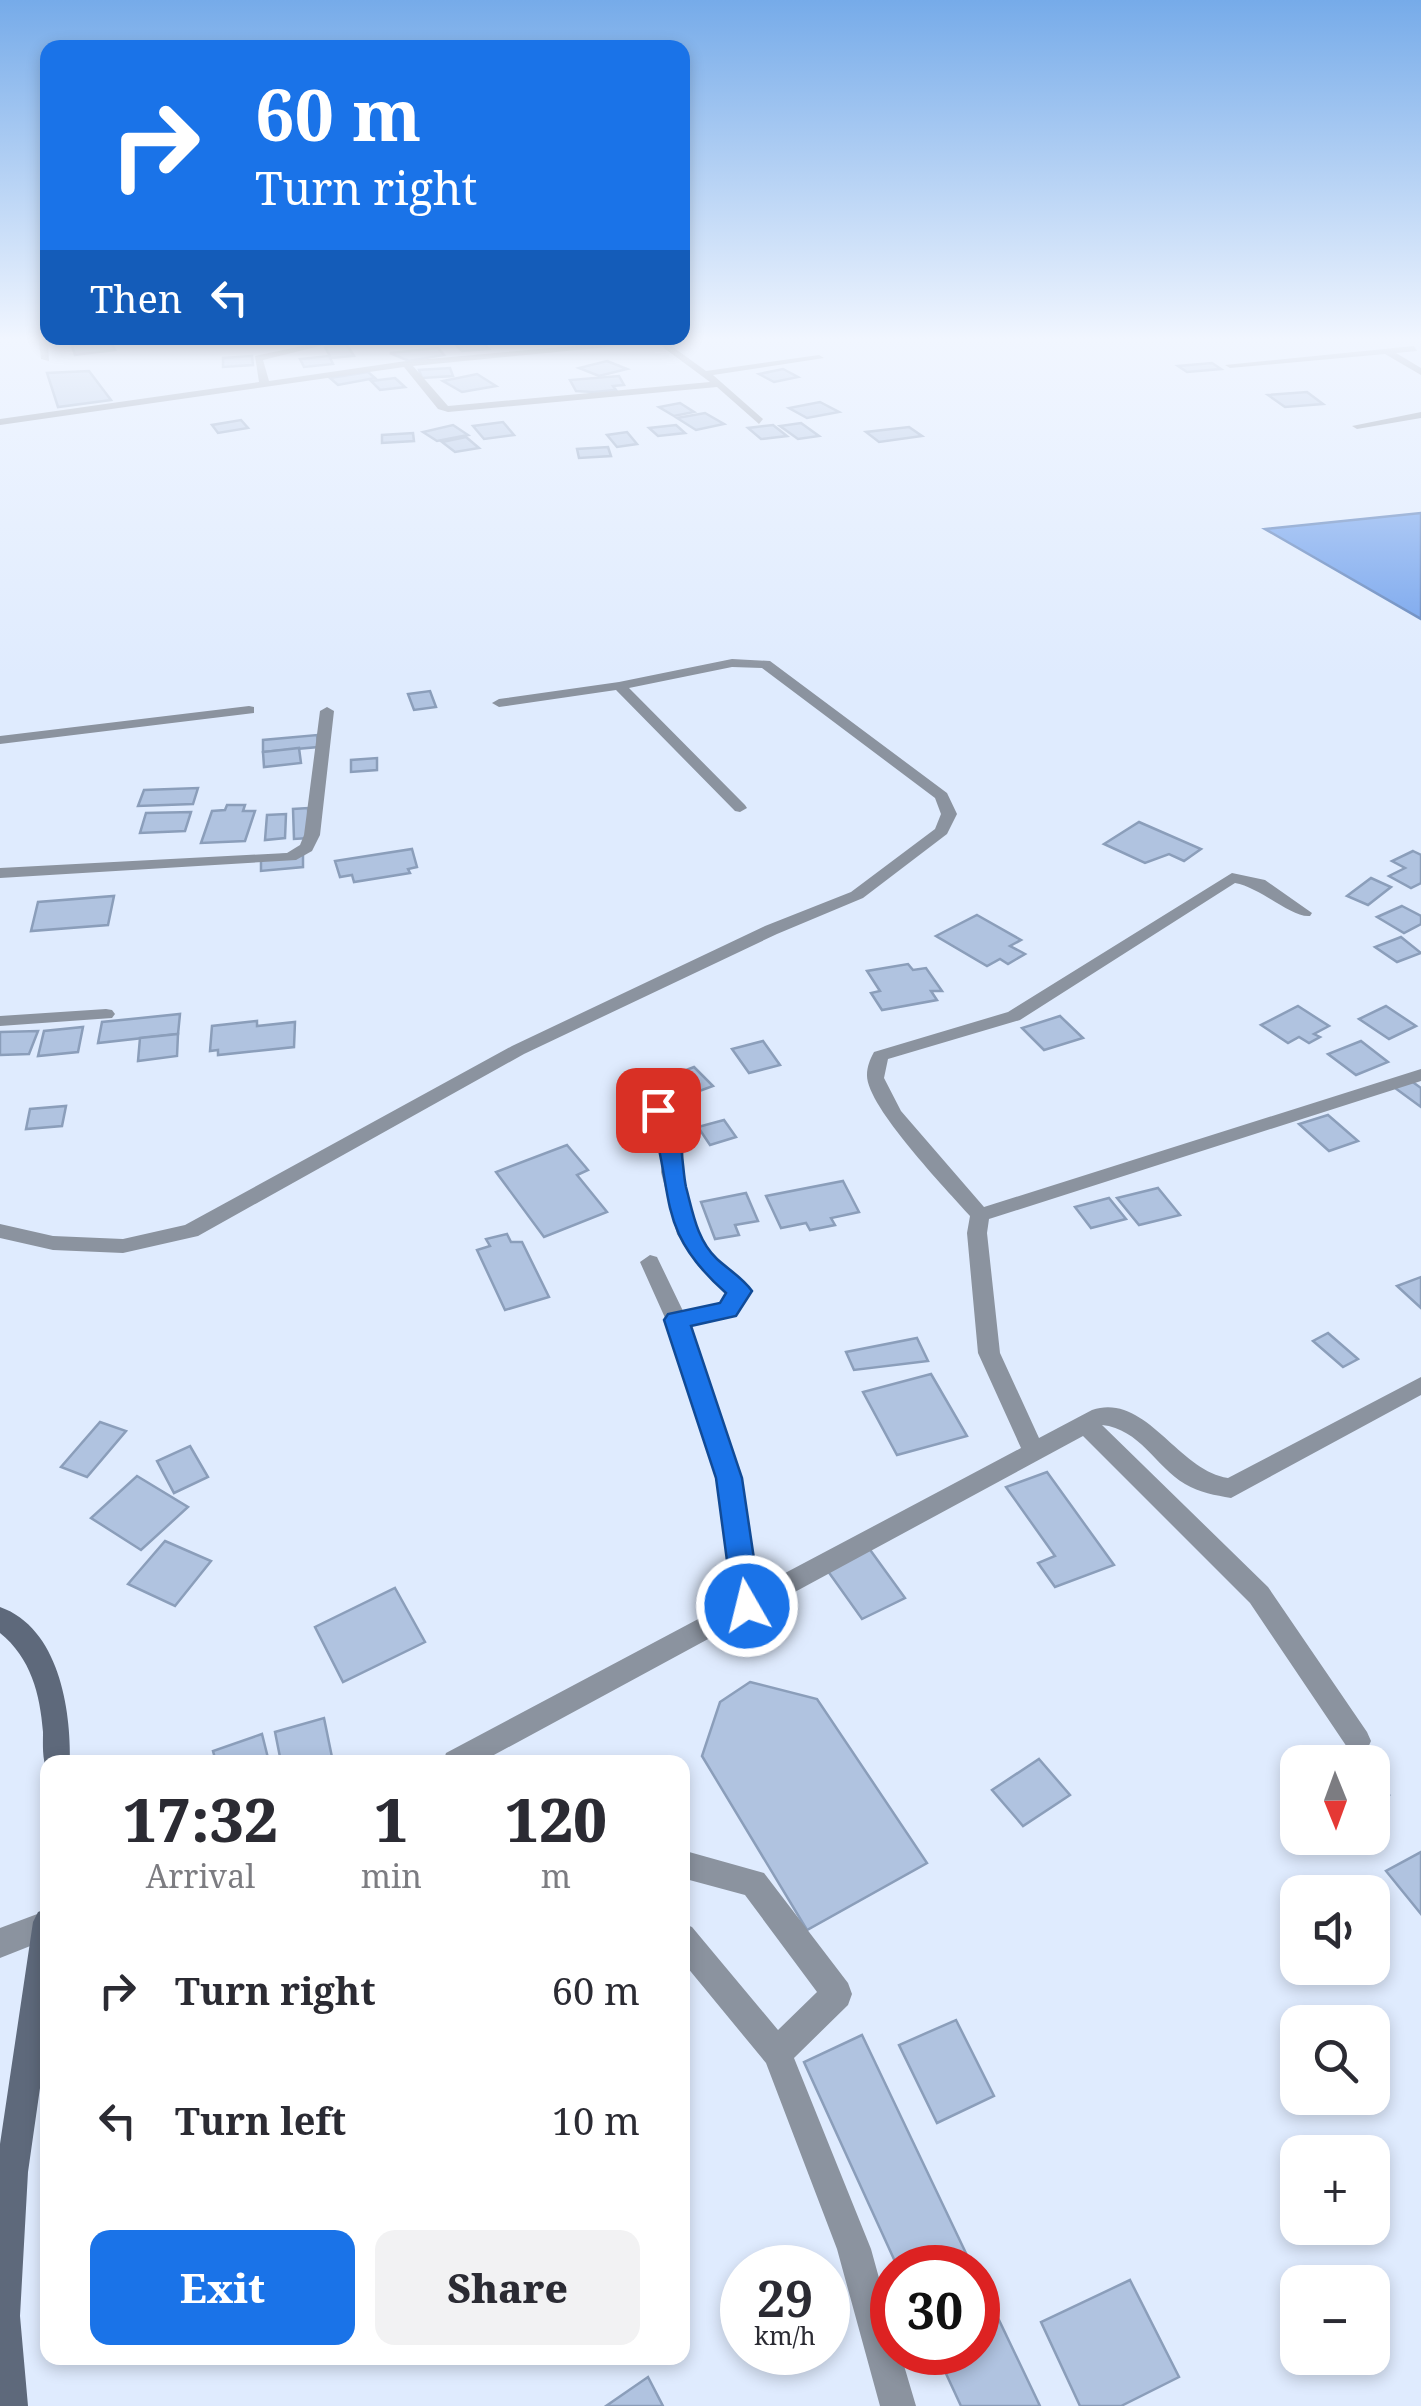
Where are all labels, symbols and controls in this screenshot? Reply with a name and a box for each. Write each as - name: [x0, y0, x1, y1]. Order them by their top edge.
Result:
- text: 60 m: [255, 66, 421, 162]
- icon: right: [90, 80, 220, 210]
- text: Turn right: [255, 157, 477, 218]
- icon: left: [202, 270, 257, 325]
- text: Then: [90, 272, 182, 324]
- pin: [616, 1068, 701, 1153]
- icon: arrive: [631, 1083, 686, 1138]
- position arrow: [695, 1554, 799, 1658]
- north arrow: [1280, 1745, 1390, 1855]
- map controls: [1280, 1745, 1390, 2375]
- text: 17:32: [123, 1778, 278, 1860]
- text: 1: [374, 1778, 408, 1860]
- text: 120: [505, 1778, 607, 1860]
- text: Arrival: [146, 1854, 255, 1897]
- text: min: [361, 1854, 422, 1897]
- text: m: [541, 1854, 571, 1897]
- button: sound: [1280, 1875, 1390, 1985]
- icon: right: [90, 1963, 145, 2018]
- text: Turn right: [175, 1964, 376, 2016]
- text: 60 m: [552, 1964, 640, 2016]
- button: search: [1280, 2005, 1390, 2115]
- icon: left: [90, 2093, 145, 2148]
- text: Turn left: [175, 2094, 346, 2146]
- text: 10 m: [552, 2094, 640, 2146]
- button: +: [1280, 2135, 1390, 2245]
- button: Exit: [90, 2230, 355, 2345]
- button: Share: [375, 2230, 640, 2345]
- speed limit sign: 30: [870, 2245, 1000, 2375]
- text: 29: [757, 2264, 813, 2332]
- button: −: [1280, 2265, 1390, 2375]
- text: km/h: [754, 2318, 816, 2352]

